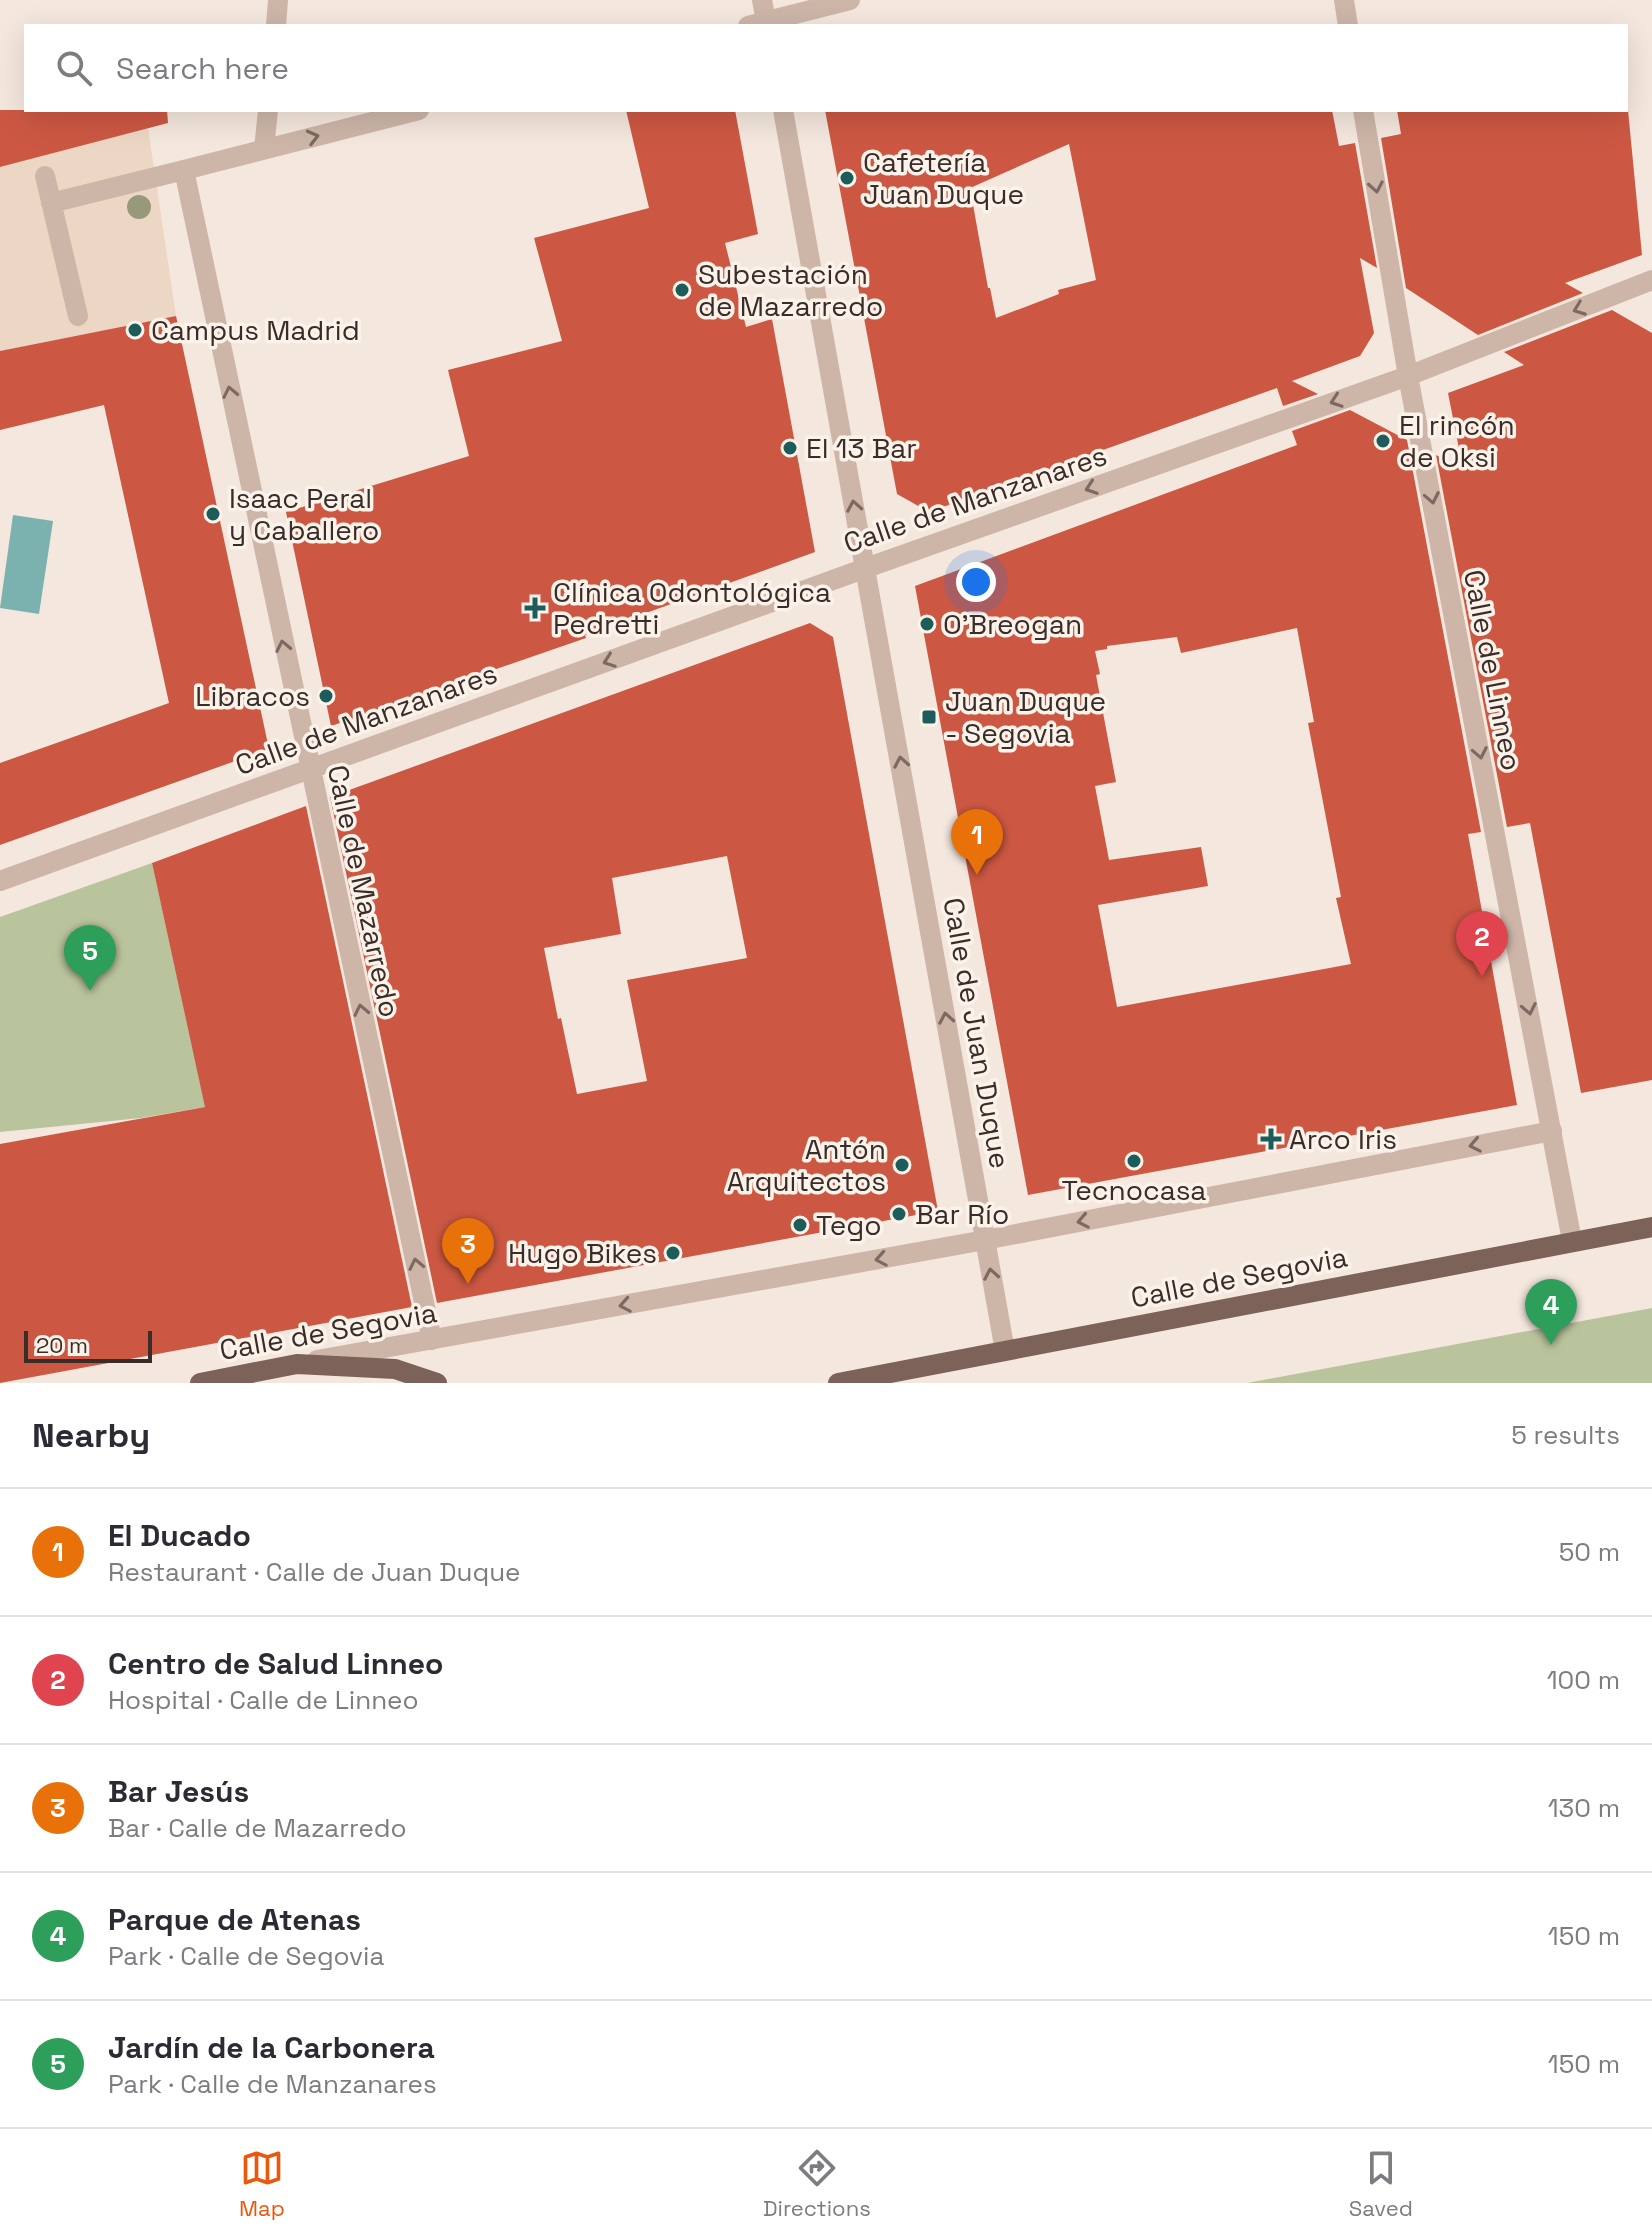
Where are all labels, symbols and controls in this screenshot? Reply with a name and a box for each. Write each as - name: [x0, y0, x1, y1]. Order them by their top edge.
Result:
- search box: [24, 24, 1628, 112]
- icon: search: [52, 46, 96, 90]
- text: Search here: [116, 49, 289, 88]
- one-way arrow: [306, 129, 320, 146]
- place label: Cafetería Juan Duque: [863, 144, 1024, 212]
- marker: Cafetería Juan Duque: [838, 169, 856, 187]
- one-way arrow: [1367, 180, 1384, 194]
- place label: Subestación de Mazarredo: [698, 256, 883, 324]
- marker: Subestación de Mazarredo: [673, 281, 691, 299]
- one-way arrow: [1573, 299, 1587, 316]
- place label: Campus Madrid: [151, 312, 360, 348]
- marker: Campus Madrid: [126, 321, 144, 339]
- one-way arrow: [222, 385, 239, 399]
- one-way arrow: [1330, 392, 1344, 408]
- place label: El rincón de Oksi: [1399, 407, 1515, 475]
- place label: El 13 Bar: [806, 430, 917, 466]
- marker: El rincón de Oksi: [1374, 432, 1392, 450]
- street label: Calle de Manzanares: [839, 437, 1111, 561]
- marker: El 13 Bar: [781, 439, 799, 457]
- one-way arrow: [1085, 478, 1099, 495]
- place label: Isaac Peral y Caballero: [229, 480, 379, 548]
- one-way arrow: [1422, 491, 1439, 505]
- one-way arrow: [847, 500, 864, 513]
- marker: Isaac Peral y Caballero: [204, 505, 222, 523]
- your location: [956, 562, 996, 602]
- street label: Calle de Linneo: [1456, 567, 1530, 773]
- place label: Clínica Odontológica Pedretti: [553, 574, 831, 642]
- marker: Clínica Odontológica Pedretti: [524, 597, 546, 619]
- place label: O'Breogan: [943, 606, 1082, 642]
- marker: O'Breogan: [918, 615, 936, 633]
- one-way arrow: [276, 639, 293, 653]
- one-way arrow: [603, 651, 617, 667]
- street label: Calle de Manzanares: [230, 655, 502, 783]
- place label: Libracos: [195, 678, 310, 714]
- place label: Juan Duque - Segovia: [945, 683, 1106, 751]
- marker: Libracos: [317, 687, 335, 705]
- marker: Juan Duque - Segovia: [920, 708, 938, 726]
- one-way arrow: [1471, 747, 1488, 760]
- one-way arrow: [893, 755, 910, 769]
- street label: Calle de Mazarredo: [320, 762, 408, 1020]
- pin: 1: [951, 809, 1003, 875]
- street label: Calle de Juan Duque: [935, 895, 1019, 1171]
- pin: 2: [1456, 911, 1508, 977]
- pin: 5: [64, 925, 116, 991]
- one-way arrow: [1519, 1002, 1536, 1016]
- one-way arrow: [353, 1004, 370, 1017]
- one-way arrow: [938, 1011, 955, 1025]
- place label: Arco Iris: [1289, 1121, 1397, 1157]
- marker: Arco Iris: [1260, 1128, 1282, 1150]
- place label: Antón Arquitectos: [727, 1131, 886, 1199]
- one-way arrow: [1469, 1136, 1482, 1153]
- marker: Tecnocasa: [1125, 1152, 1143, 1170]
- marker: Antón Arquitectos: [893, 1156, 911, 1174]
- place label: Tecnocasa: [1062, 1172, 1206, 1208]
- place label: Bar Río: [915, 1196, 1009, 1232]
- marker: Bar Río: [890, 1205, 908, 1223]
- place label: Tego: [816, 1207, 882, 1243]
- one-way arrow: [1076, 1212, 1089, 1229]
- marker: Tego: [791, 1216, 809, 1234]
- pin: 3: [442, 1218, 494, 1284]
- place label: Hugo Bikes: [508, 1235, 657, 1271]
- street label: Calle de Segovia: [1128, 1238, 1350, 1316]
- marker: Hugo Bikes: [664, 1244, 682, 1262]
- one-way arrow: [874, 1249, 887, 1266]
- one-way arrow: [408, 1258, 425, 1271]
- one-way arrow: [984, 1267, 1001, 1281]
- pin: 4: [1525, 1279, 1577, 1345]
- street label: Calle de Segovia: [217, 1294, 439, 1368]
- one-way arrow: [618, 1296, 632, 1313]
- scale bar: [24, 1327, 152, 1363]
- text: 20 m: [36, 1331, 88, 1359]
- text: Nearby: [32, 1414, 150, 1457]
- text: 5 results: [1511, 1418, 1620, 1452]
- text: El Ducado: [108, 1516, 251, 1555]
- text: 1: [52, 1535, 64, 1569]
- text: 50 m: [1559, 1535, 1620, 1569]
- text: Restaurant · Calle de Juan Duque: [108, 1555, 520, 1589]
- text: Centro de Salud Linneo: [108, 1644, 443, 1683]
- text: 2: [50, 1663, 66, 1697]
- text: 100 m: [1547, 1663, 1620, 1697]
- text: Hospital · Calle de Linneo: [108, 1683, 419, 1717]
- text: Bar Jesús: [108, 1772, 249, 1811]
- text: 3: [50, 1791, 66, 1825]
- text: 130 m: [1548, 1791, 1620, 1825]
- text: Bar · Calle de Mazarredo: [108, 1811, 407, 1845]
- text: Parque de Atenas: [108, 1900, 361, 1939]
- text: 4: [50, 1919, 66, 1953]
- text: 150 m: [1548, 1919, 1620, 1953]
- text: Park · Calle de Segovia: [108, 1939, 384, 1973]
- text: Jardín de la Carbonera: [108, 2028, 435, 2067]
- text: 5: [50, 2047, 66, 2081]
- text: 150 m: [1548, 2047, 1620, 2081]
- text: Park · Calle de Manzanares: [108, 2067, 437, 2101]
- tab: Map: [239, 2146, 285, 2222]
- tab: Directions: [763, 2146, 871, 2222]
- tab: Saved: [1349, 2146, 1413, 2222]

